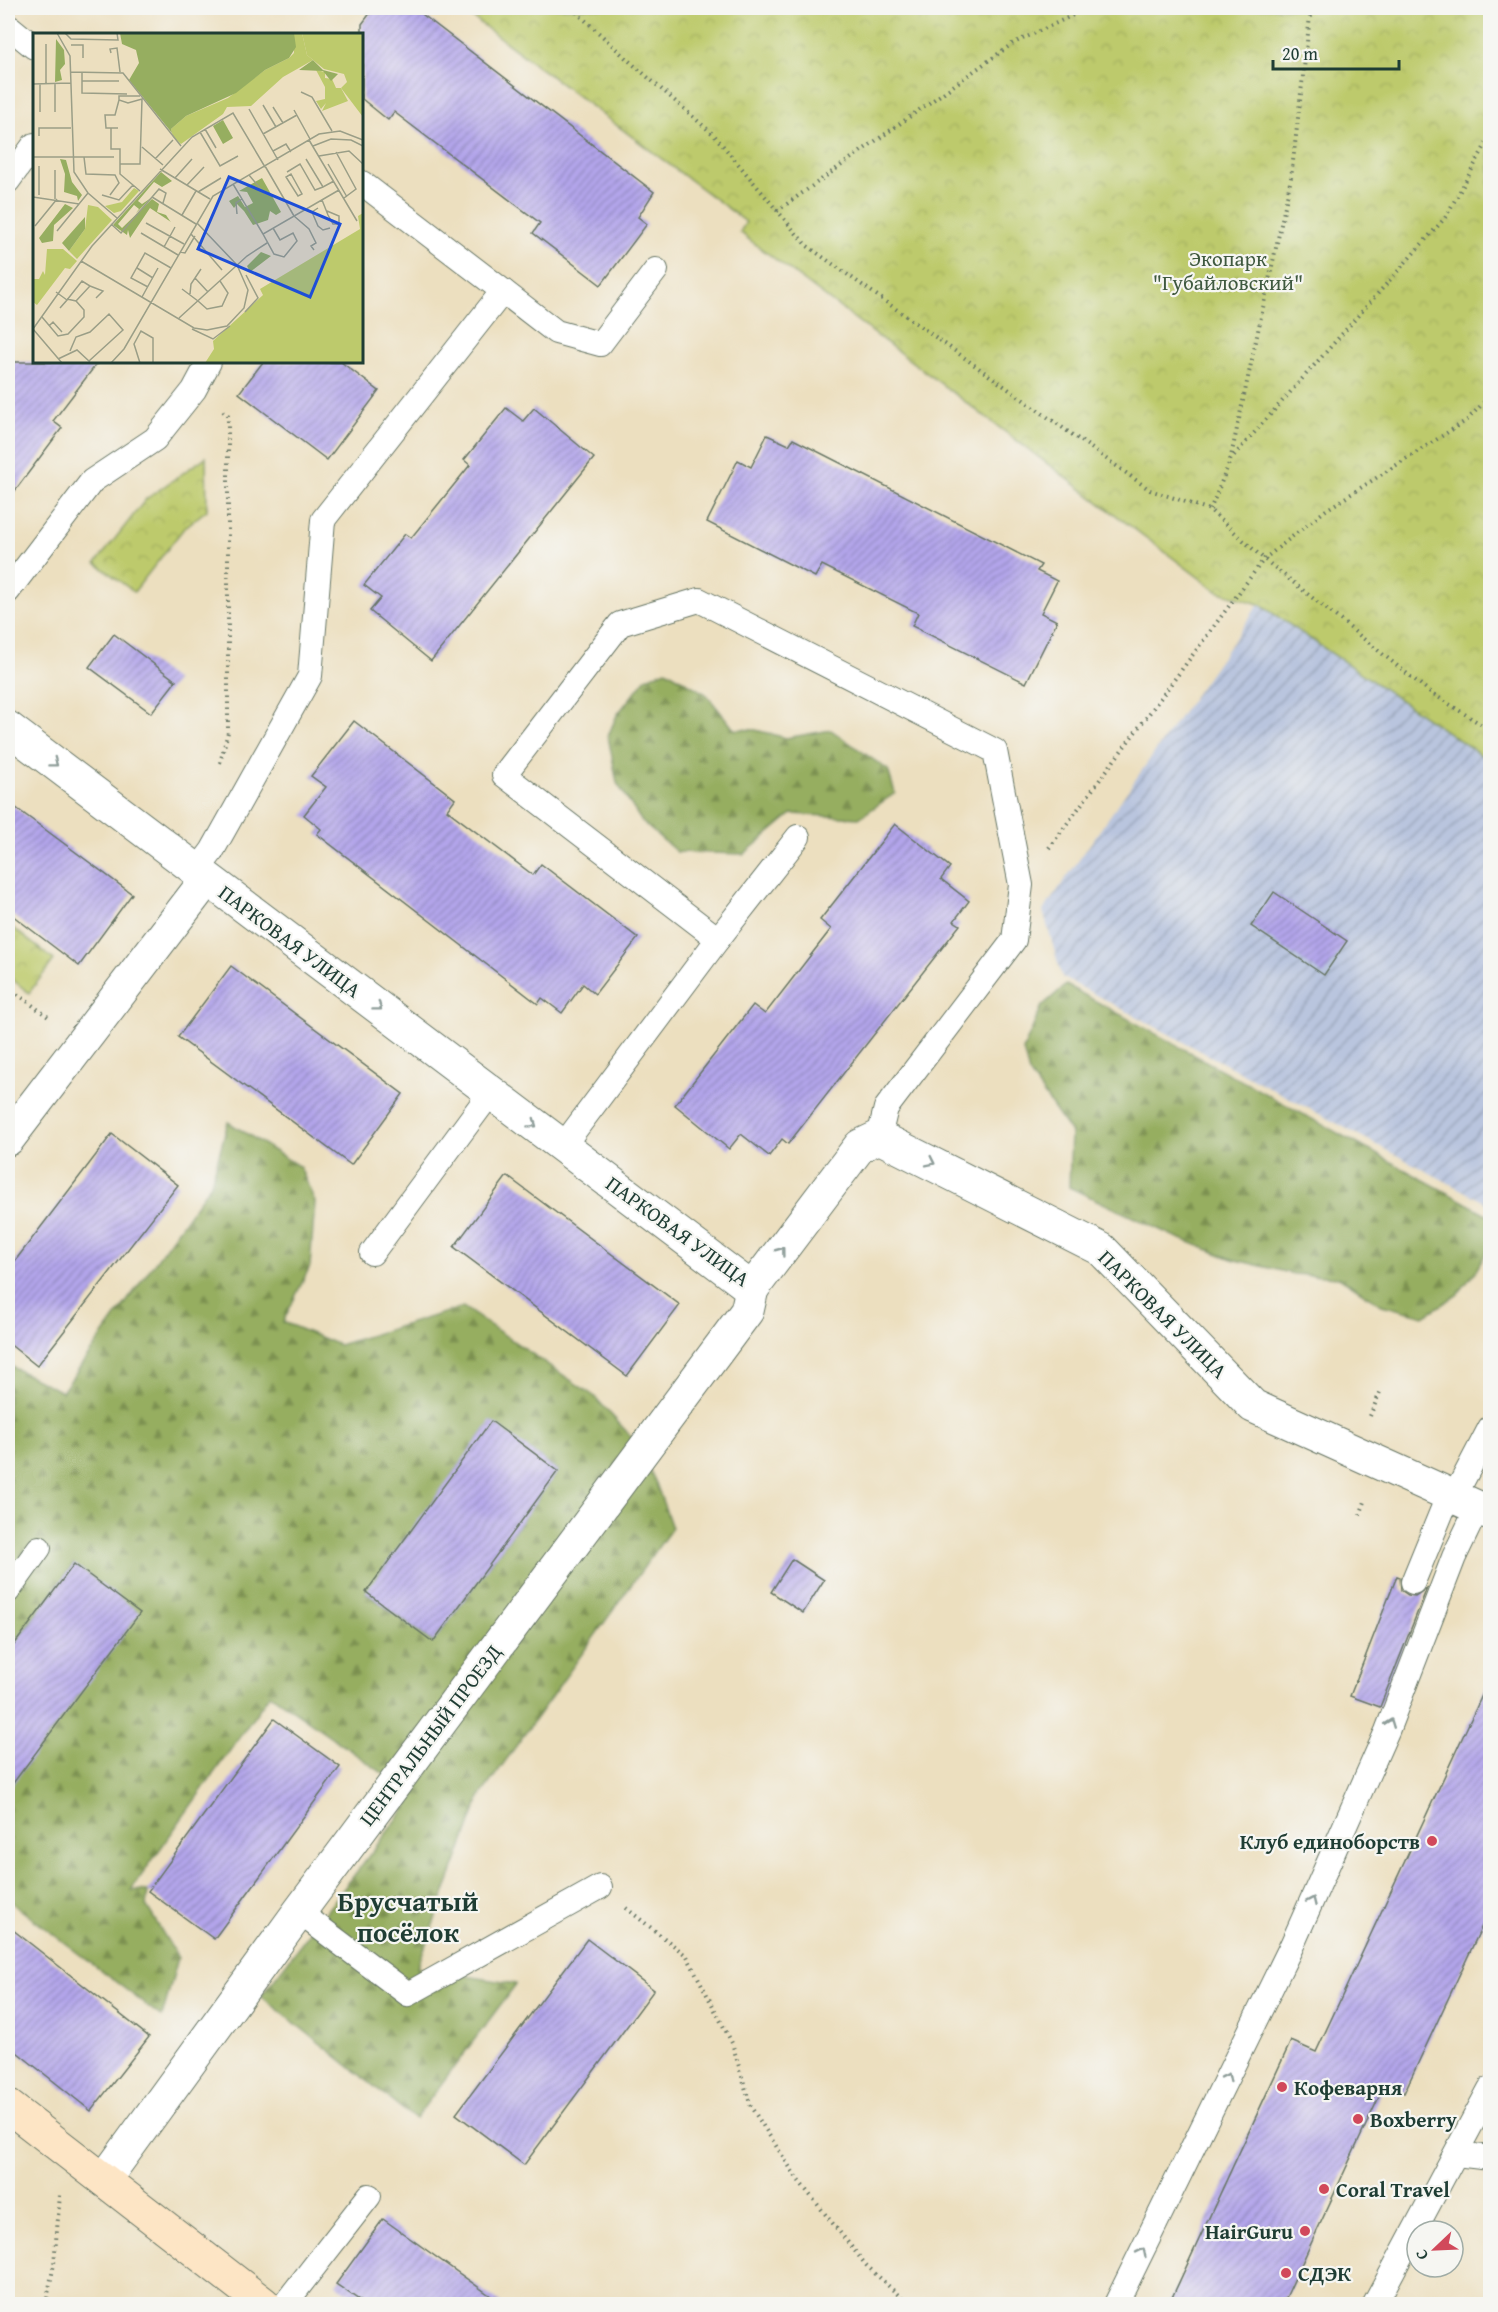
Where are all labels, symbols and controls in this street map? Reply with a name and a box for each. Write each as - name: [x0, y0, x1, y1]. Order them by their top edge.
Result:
- inset map: [33, 33, 363, 363]
- scale bar: [1273, 33, 1399, 71]
- text: 20 m: [1282, 40, 1318, 67]
- park label: Экопарк "Губайловский": [1153, 243, 1303, 298]
- one-way arrow: [48, 756, 59, 767]
- street label: ПАРКОВАЯ УЛИЦА: [212, 877, 368, 1005]
- one-way arrow: [371, 1000, 382, 1011]
- one-way arrow: [527, 1117, 538, 1128]
- one-way arrow: [925, 1155, 936, 1167]
- street label: ПАРКОВАЯ УЛИЦА: [600, 1168, 757, 1294]
- street label: ПАРКОВАЯ УЛИЦА: [1091, 1242, 1235, 1386]
- one-way arrow: [773, 1247, 784, 1258]
- street label: ЦЕНТРАЛЬНЫЙ ПРОЕЗД: [351, 1638, 509, 1832]
- one-way arrow: [1383, 1718, 1395, 1729]
- place label: Клуб единоборств: [1240, 1826, 1420, 1857]
- marker: Клуб единоборств: [1425, 1834, 1439, 1848]
- district label: Брусчатый посёлок: [338, 1881, 478, 1952]
- one-way arrow: [1304, 1896, 1316, 1907]
- one-way arrow: [1220, 2072, 1232, 2083]
- place label: Кофеварня: [1294, 2072, 1402, 2103]
- marker: Кофеварня: [1275, 2080, 1289, 2094]
- place label: Boxberry: [1370, 2104, 1457, 2135]
- marker: Boxberry: [1351, 2112, 1365, 2126]
- place label: Coral Travel: [1336, 2174, 1450, 2205]
- marker: Coral Travel: [1317, 2182, 1331, 2196]
- place label: HairGuru: [1205, 2216, 1293, 2247]
- north arrow: [1405, 2219, 1465, 2279]
- marker: HairGuru: [1298, 2224, 1312, 2238]
- text: С: [1408, 2246, 1434, 2264]
- one-way arrow: [1134, 2247, 1146, 2258]
- place label: СДЭК: [1298, 2258, 1351, 2289]
- marker: СДЭК: [1279, 2266, 1293, 2280]

